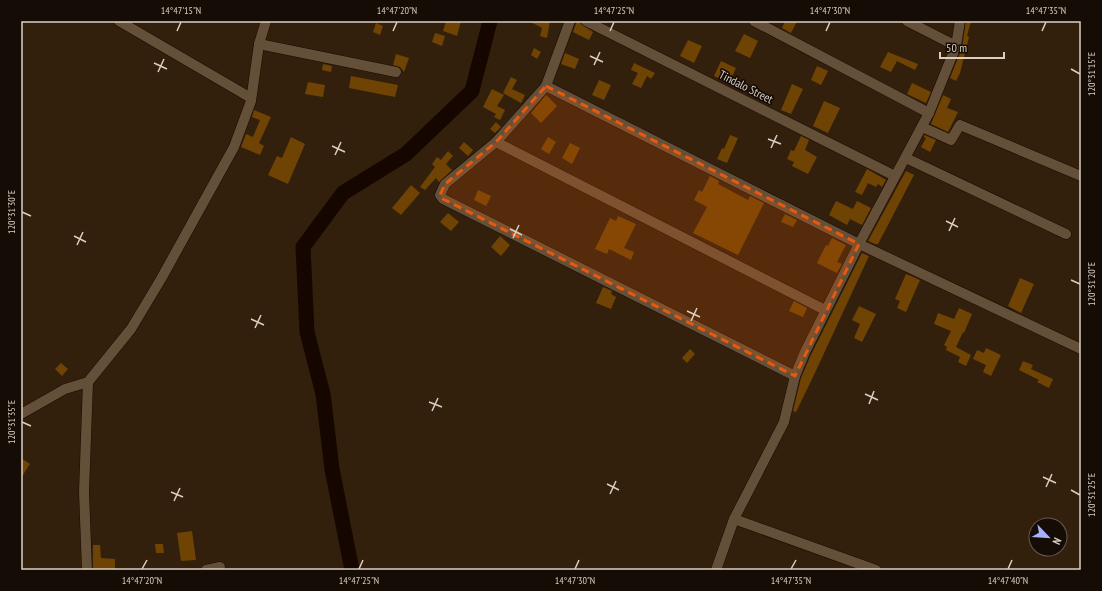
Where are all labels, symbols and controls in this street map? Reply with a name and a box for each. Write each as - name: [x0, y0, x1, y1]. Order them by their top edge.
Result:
- text: 14°47'15"N: [161, 4, 201, 17]
- text: 14°47'20"N: [377, 4, 417, 17]
- text: 14°47'25"N: [594, 4, 634, 17]
- text: 14°47'30"N: [810, 4, 850, 17]
- text: 14°47'35"N: [1026, 4, 1066, 17]
- scale bar: [940, 34, 1004, 60]
- text: 50 m: [946, 40, 967, 55]
- text: 120°31'15"E: [1085, 52, 1098, 96]
- street label: Tindalo Street: [717, 67, 776, 107]
- text: 120°31'30"E: [5, 190, 18, 234]
- text: 120°31'20"E: [1085, 262, 1098, 306]
- text: 120°31'35"E: [5, 400, 18, 444]
- text: 120°31'25"E: [1085, 473, 1098, 517]
- north arrow: [1028, 517, 1068, 557]
- text: N: [1049, 536, 1065, 547]
- text: 14°47'20"N: [122, 574, 162, 587]
- text: 14°47'25"N: [339, 574, 379, 587]
- text: 14°47'30"N: [555, 574, 595, 587]
- text: 14°47'35"N: [771, 574, 811, 587]
- text: 14°47'40"N: [988, 574, 1028, 587]

